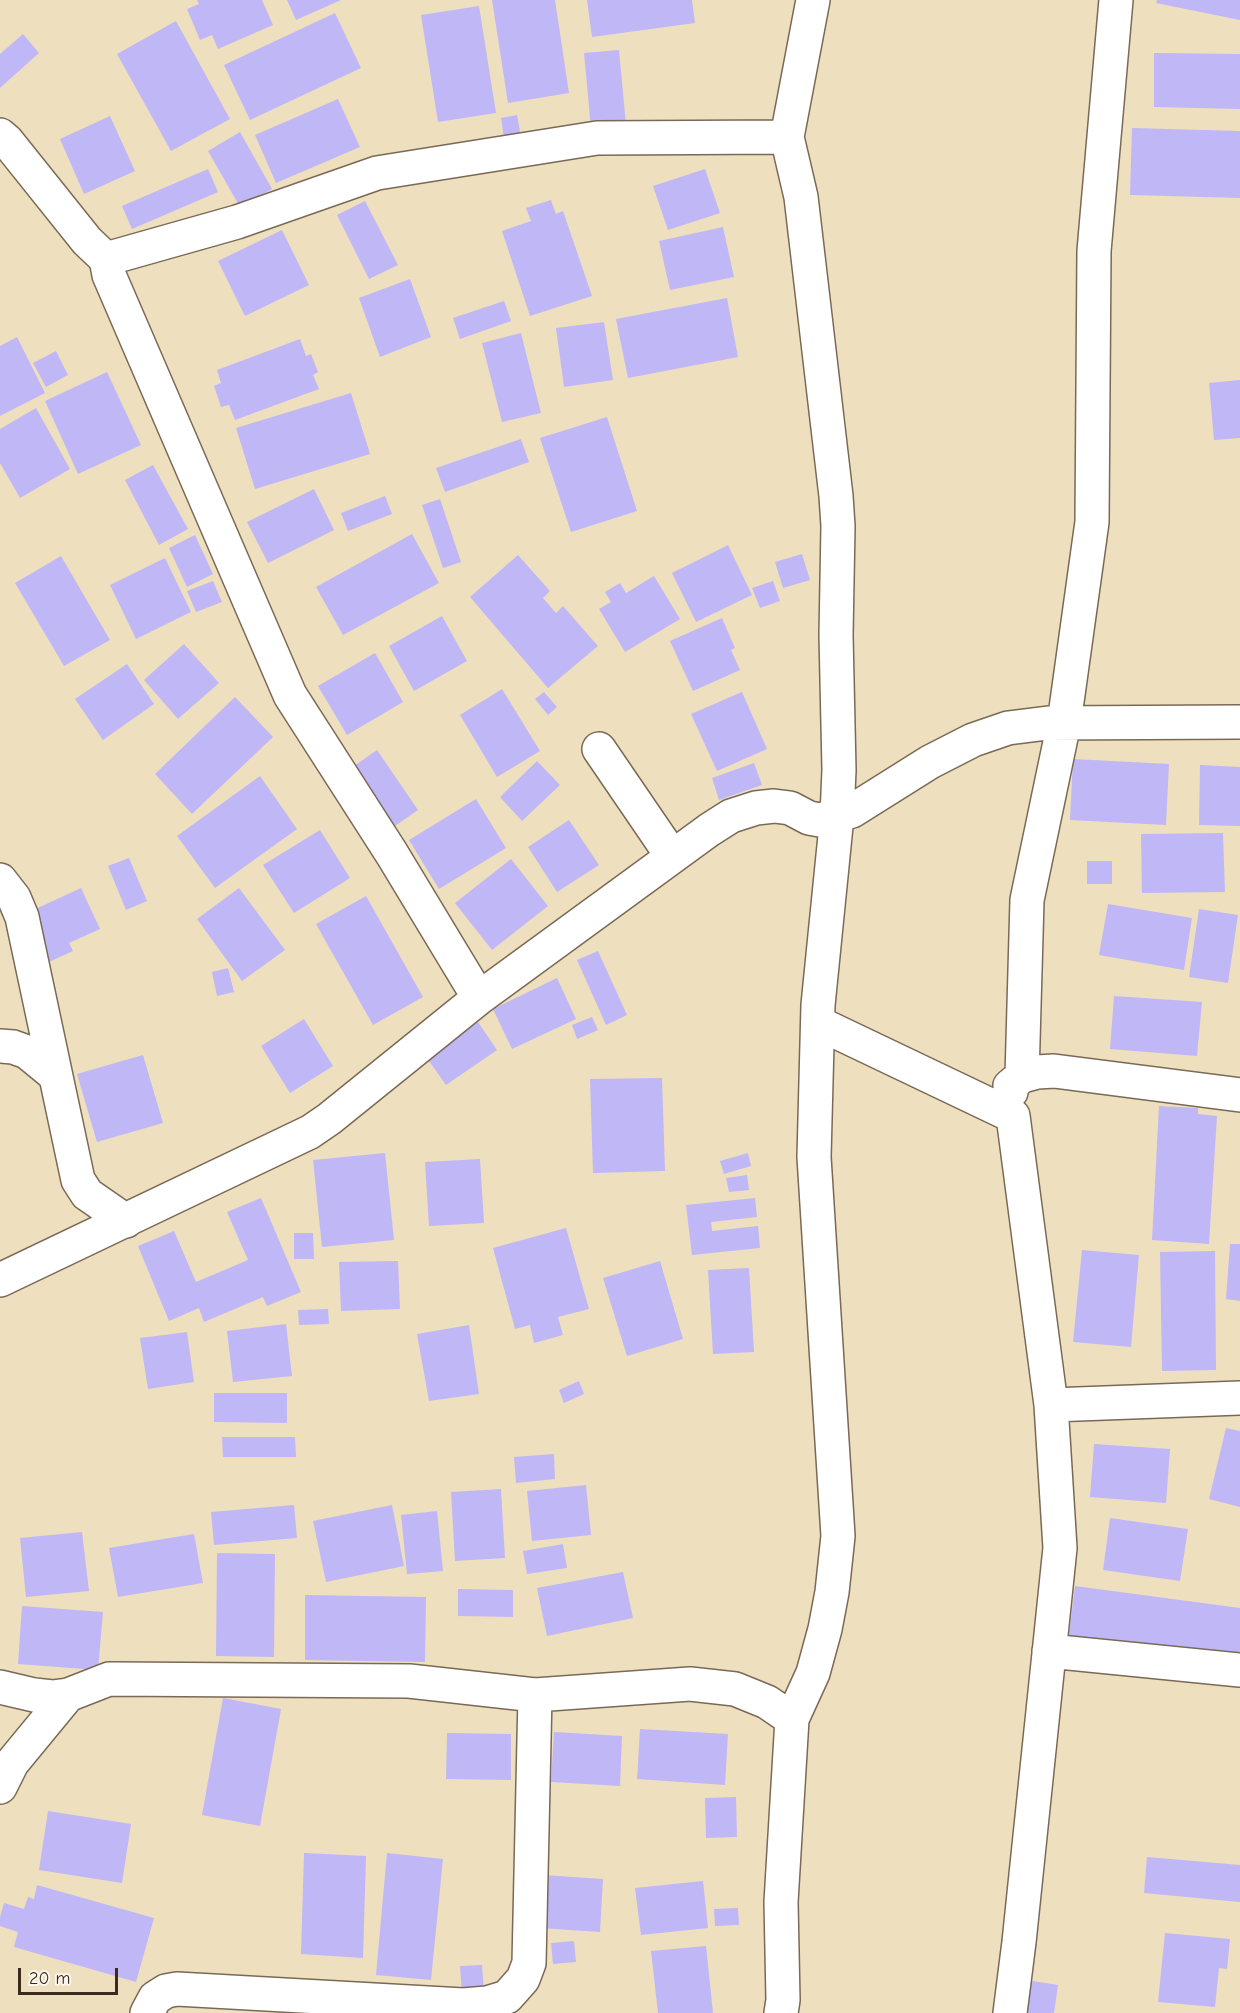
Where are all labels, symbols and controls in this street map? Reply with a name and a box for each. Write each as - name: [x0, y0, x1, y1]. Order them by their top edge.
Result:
- scale bar: [21, 1956, 122, 1994]
- text: 20 m: [29, 1968, 70, 1989]

